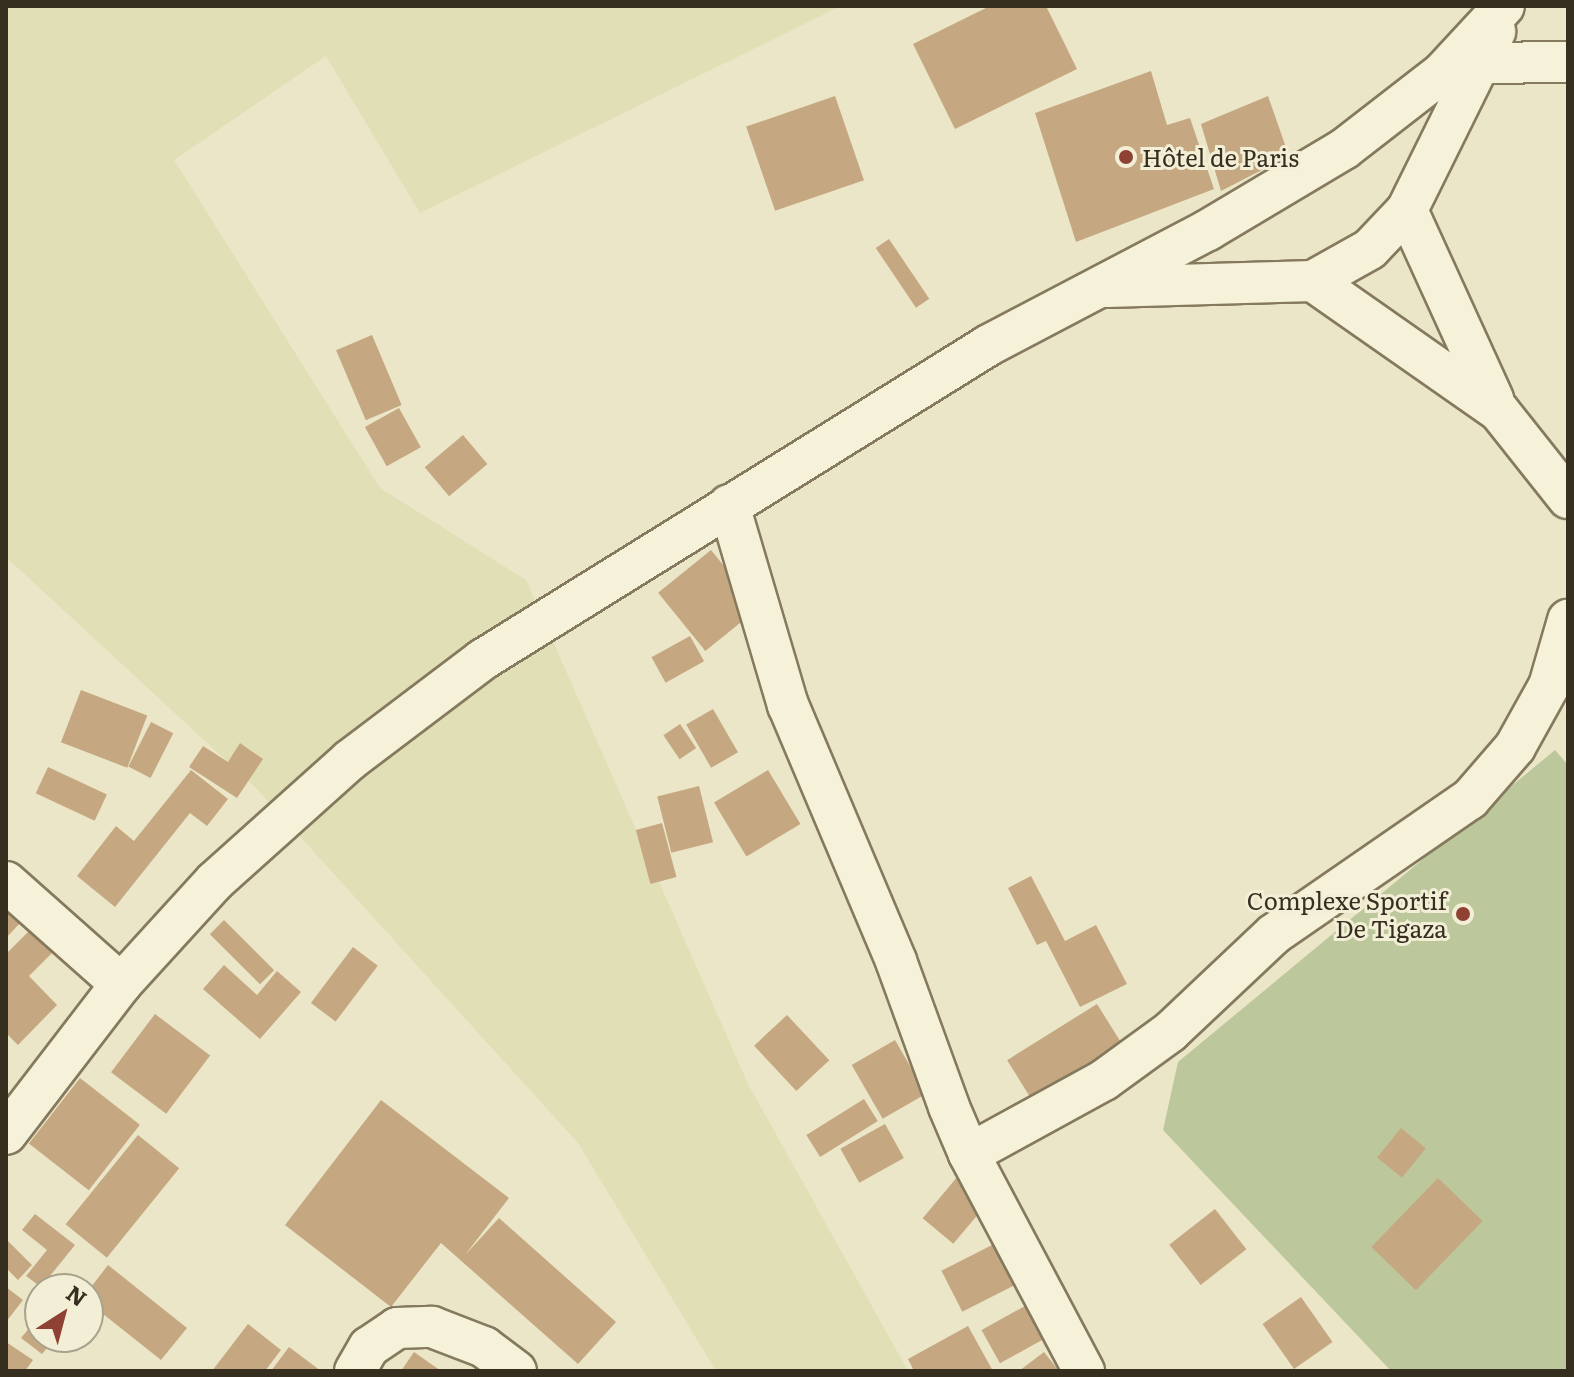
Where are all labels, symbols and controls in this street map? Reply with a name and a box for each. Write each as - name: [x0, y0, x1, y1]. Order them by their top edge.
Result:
- place label: Hôtel de Paris: [1142, 143, 1299, 171]
- marker: Hôtel de Paris: [1117, 148, 1135, 166]
- place label: Complexe Sportif De Tigaza: [1247, 886, 1447, 942]
- marker: Complexe Sportif De Tigaza: [1454, 905, 1472, 923]
- north arrow: [24, 1273, 104, 1353]
- text: N: [60, 1276, 94, 1314]

